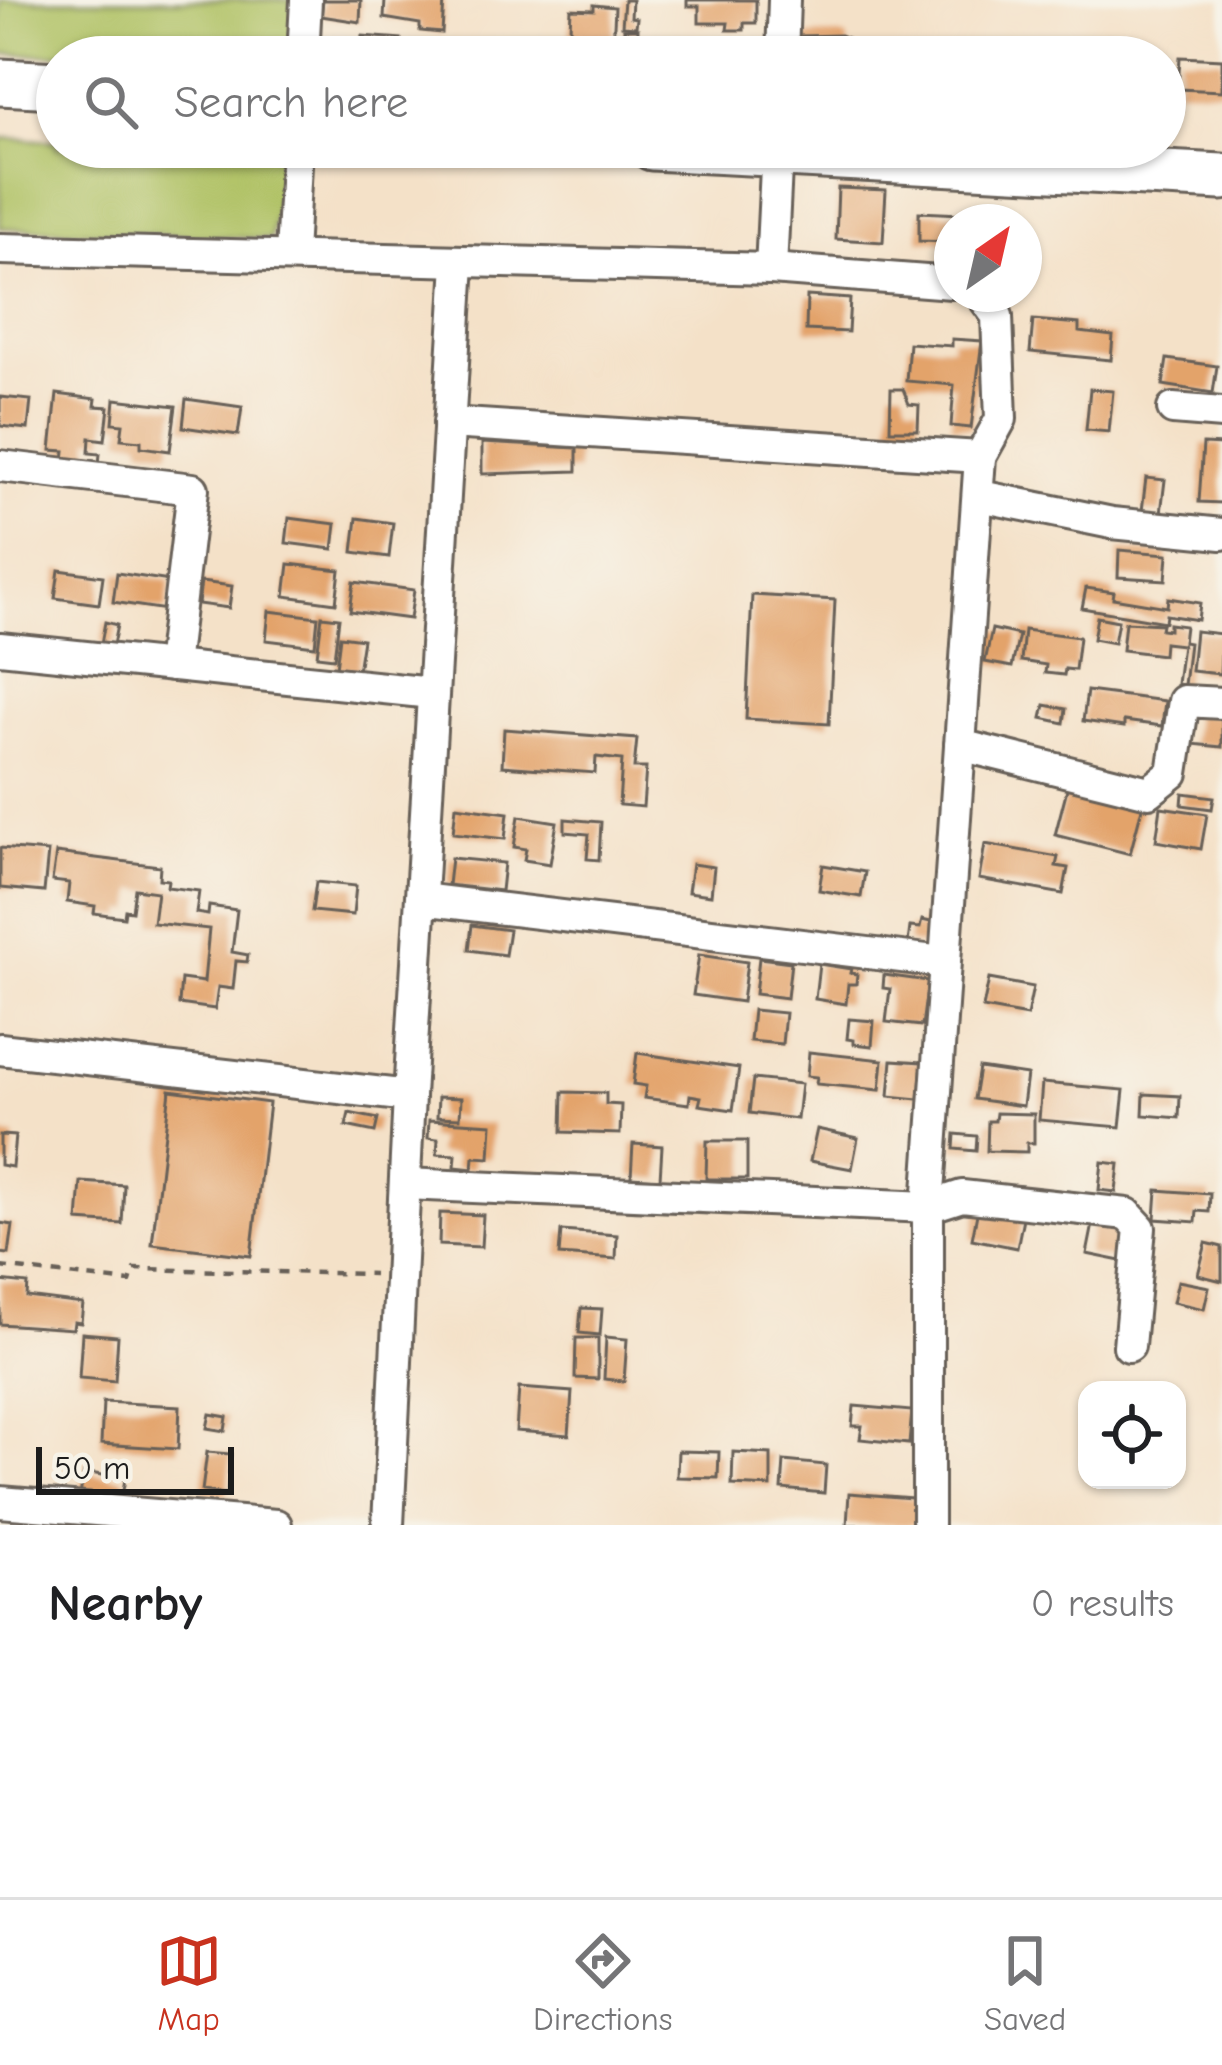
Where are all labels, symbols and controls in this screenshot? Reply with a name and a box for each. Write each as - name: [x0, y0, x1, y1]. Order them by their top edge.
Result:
- search box: [36, 36, 1186, 168]
- icon: search: [78, 69, 144, 135]
- text: Search here: [174, 76, 408, 128]
- north arrow: [934, 204, 1042, 312]
- map controls: [1078, 1381, 1186, 1489]
- button: locate: [1078, 1381, 1186, 1489]
- scale bar: [36, 1441, 234, 1494]
- text: 50 m: [54, 1449, 130, 1487]
- text: Nearby: [48, 1574, 202, 1633]
- text: 0 results: [1031, 1581, 1174, 1626]
- tab: Map: [156, 1928, 222, 2038]
- tab: Directions: [533, 1928, 673, 2038]
- tab: Saved: [984, 1928, 1066, 2038]

